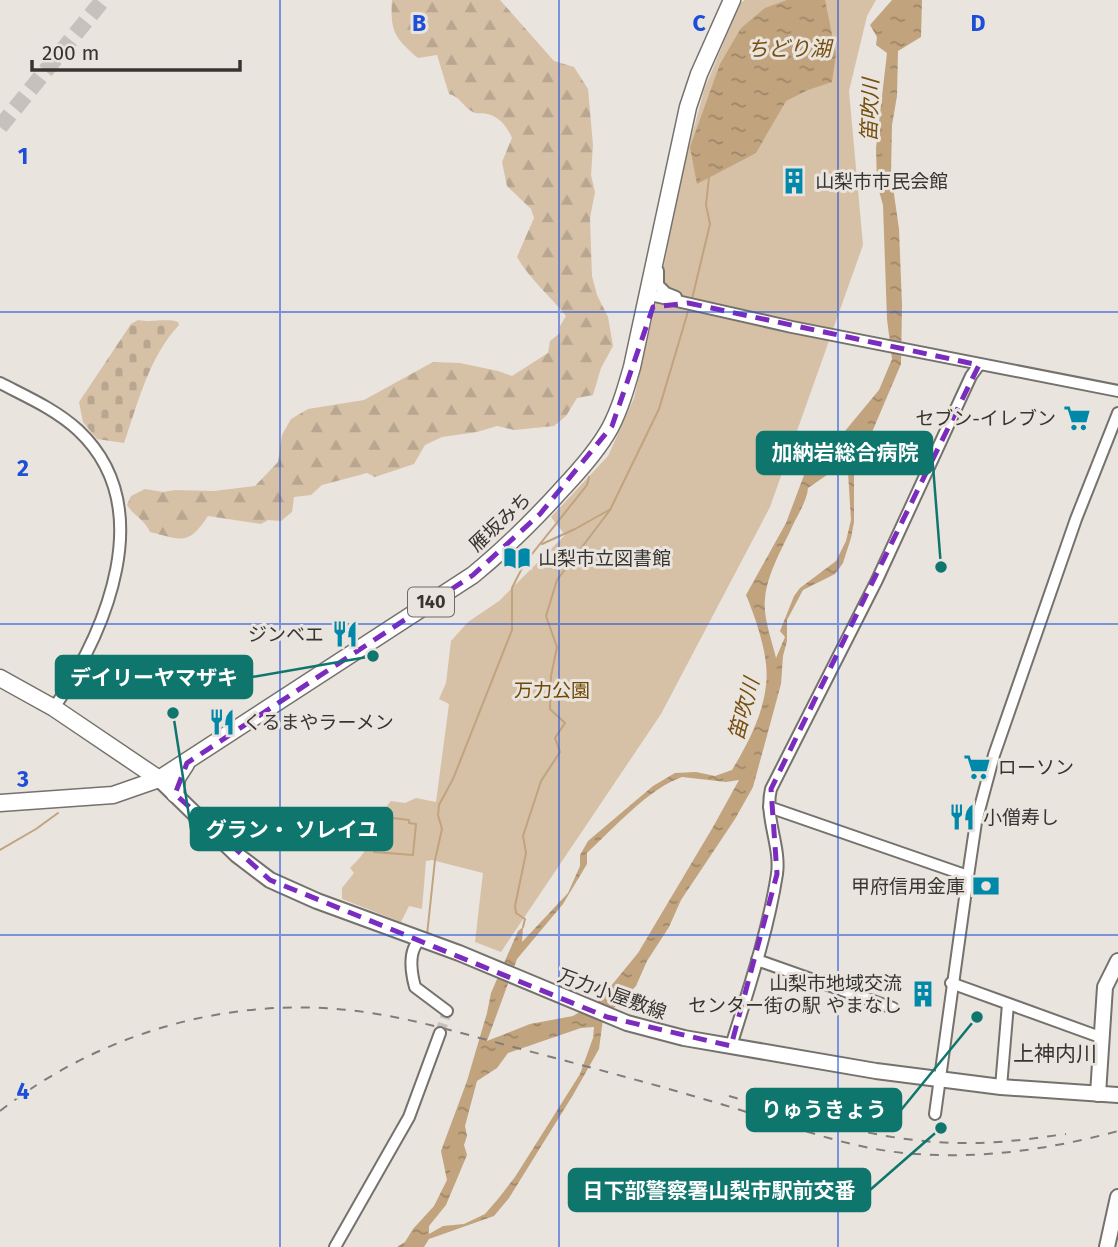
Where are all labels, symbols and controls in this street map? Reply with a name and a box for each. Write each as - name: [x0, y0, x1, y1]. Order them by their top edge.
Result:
- text: B: [412, 9, 426, 37]
- text: C: [692, 9, 706, 37]
- text: D: [971, 9, 986, 37]
- scale bar: [32, 28, 240, 72]
- water label: ちどり湖: [747, 36, 834, 62]
- text: 200 m: [42, 40, 99, 66]
- water label: 笛吹川: [856, 76, 884, 142]
- text: 1: [18, 142, 28, 170]
- building icon: 山梨市市民会館: [779, 166, 809, 196]
- place label: 山梨市市民会館: [815, 170, 948, 193]
- supermarket icon: セブン-イレブン: [1062, 403, 1092, 433]
- place label: セブン-イレブン: [915, 407, 1056, 430]
- callout: 加納岩総合病院: [757, 432, 932, 474]
- text: 加納岩総合病院: [772, 440, 919, 466]
- text: 2: [17, 454, 29, 482]
- street label: 雁坂みち: [464, 488, 536, 556]
- library icon: 山梨市立図書館: [502, 543, 532, 573]
- place label: 山梨市立図書館: [538, 547, 671, 570]
- road number: 140: [408, 588, 454, 616]
- restaurant icon: ジンベエ: [330, 619, 360, 649]
- place label: ジンベエ: [248, 623, 324, 646]
- callout: デイリーヤマザキ: [56, 656, 252, 698]
- text: デイリーヤマザキ: [70, 665, 238, 691]
- water label: 笛吹川: [723, 673, 765, 743]
- park label: 万力公園: [514, 679, 590, 702]
- restaurant icon: くるまやラーメン: [207, 707, 237, 737]
- place label: くるまやラーメン: [243, 711, 394, 734]
- supermarket icon: ローソン: [962, 752, 992, 782]
- place label: ローソン: [998, 756, 1074, 779]
- text: 3: [16, 765, 29, 793]
- restaurant icon: 小僧寿し: [947, 802, 977, 832]
- place label: 小僧寿し: [983, 806, 1059, 829]
- callout: グラン・ ソレイユ: [191, 808, 392, 850]
- text: グラン・ ソレイユ: [206, 817, 378, 843]
- bank icon: 甲府信用金庫: [971, 871, 1001, 901]
- place label: 甲府信用金庫: [851, 875, 965, 898]
- street label: 万力小屋敷線: [554, 964, 670, 1024]
- place label: 山梨市地域交流 センター街の駅 やまなし: [688, 972, 902, 1017]
- building icon: 山梨市地域交流 センター街の駅 やまなし: [908, 979, 938, 1009]
- district label: 上神内川: [1013, 1041, 1097, 1067]
- text: 4: [17, 1077, 30, 1105]
- callout: りゅうきょう: [747, 1089, 901, 1131]
- text: りゅうきょう: [761, 1097, 887, 1123]
- callout: 日下部警察署山梨市駅前交番: [569, 1169, 870, 1211]
- text: 日下部警察署山梨市駅前交番: [583, 1178, 856, 1204]

